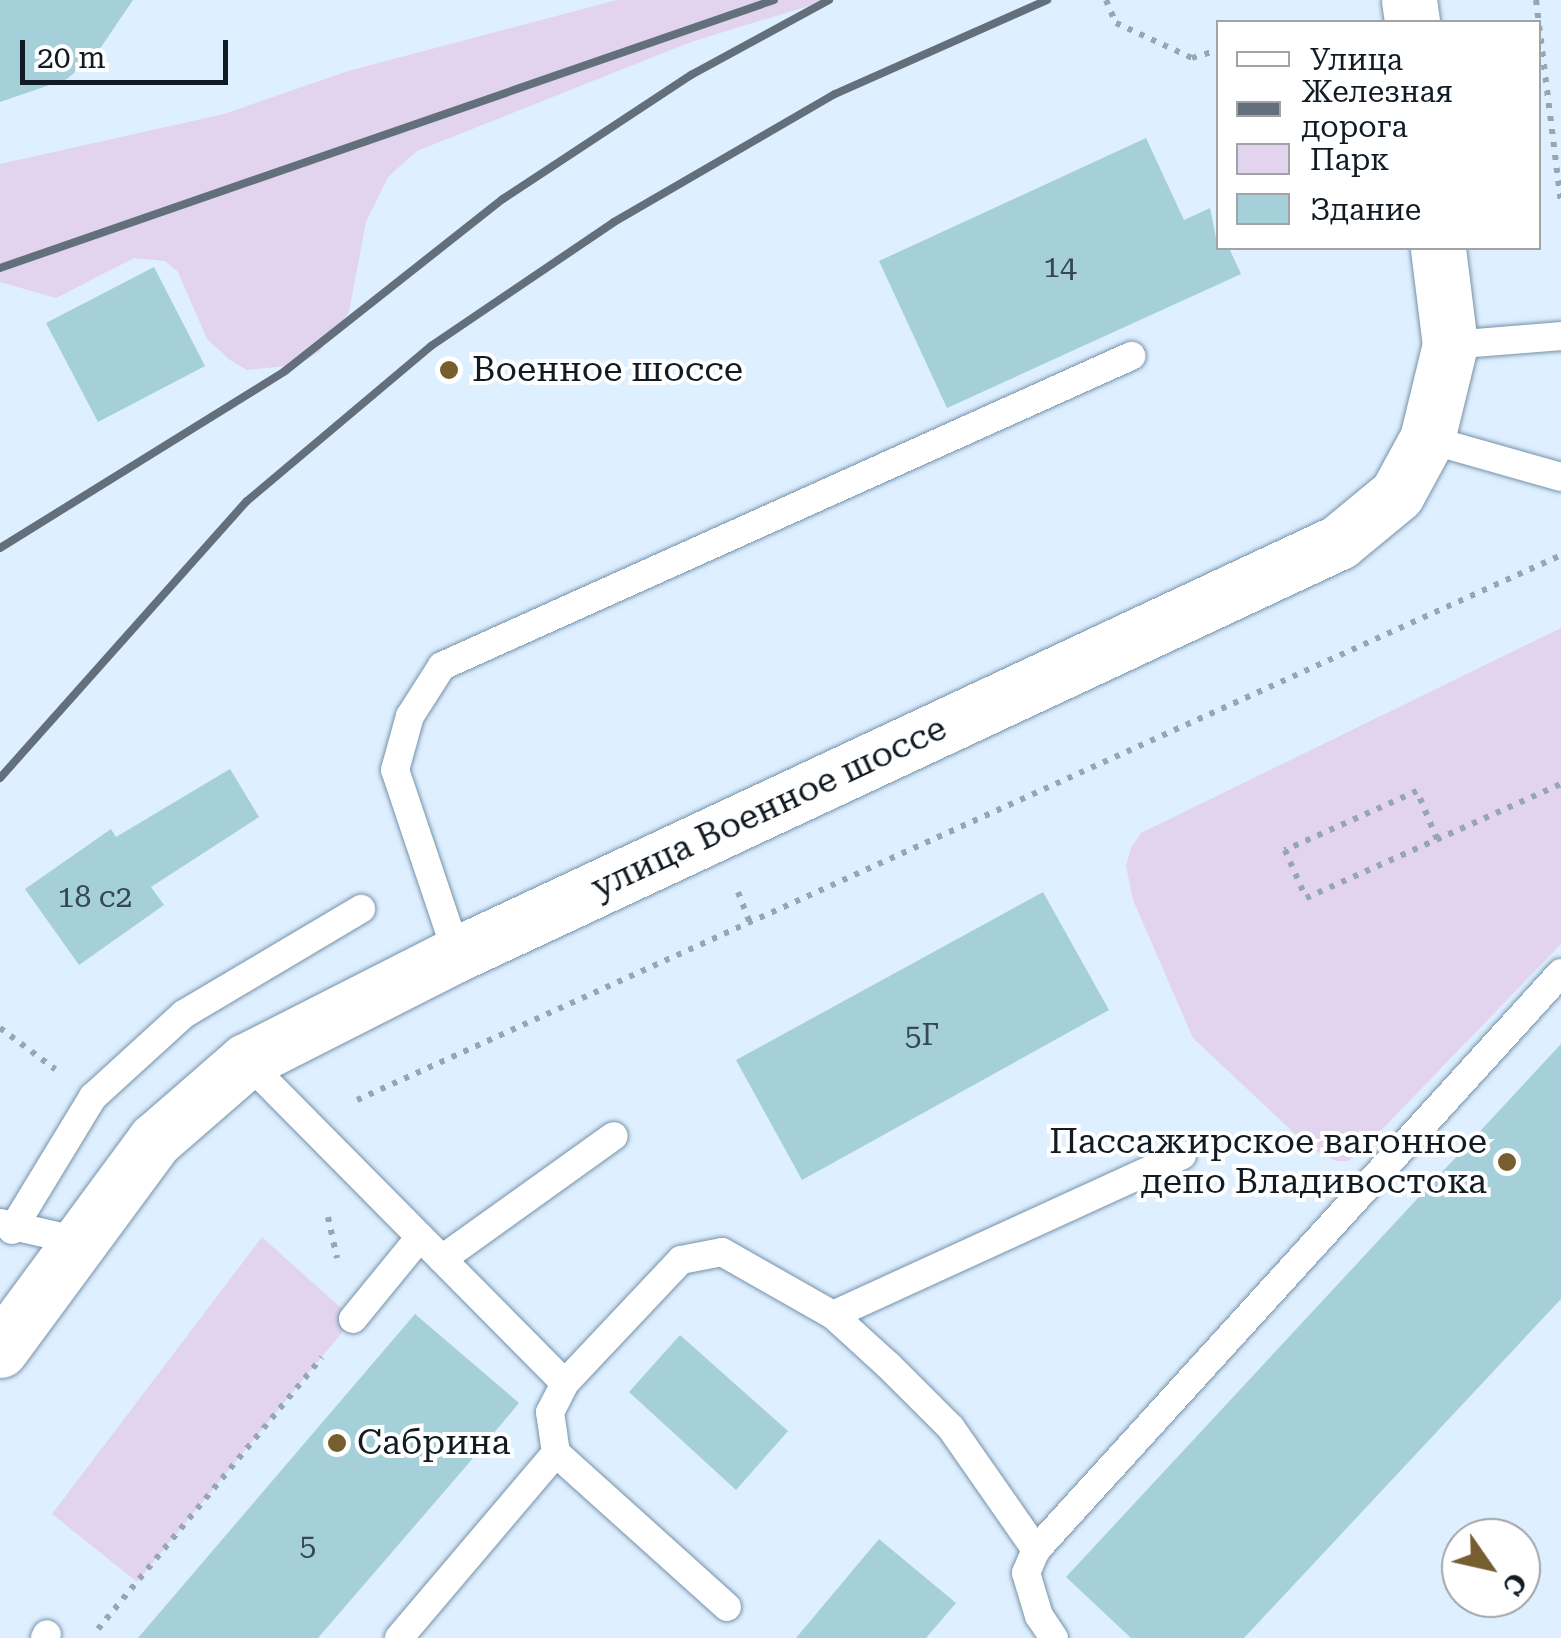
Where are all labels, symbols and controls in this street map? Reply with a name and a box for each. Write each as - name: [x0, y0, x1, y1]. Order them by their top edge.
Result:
- scale bar: [25, 20, 232, 82]
- legend: [1216, 20, 1541, 250]
- text: 20 m: [37, 40, 106, 75]
- text: Улица: [1310, 42, 1403, 77]
- text: Железная дорога: [1301, 74, 1453, 144]
- text: Парк: [1310, 142, 1389, 177]
- text: Здание: [1310, 192, 1421, 227]
- house number: 14: [1043, 249, 1077, 285]
- place label: Военное шоссе: [472, 349, 743, 391]
- marker: Военное шоссе: [436, 357, 462, 383]
- street label: улица Военное шоссе: [585, 707, 953, 909]
- house number: 18 с2: [58, 879, 132, 915]
- house number: 5Г: [905, 1017, 939, 1053]
- place label: Пассажирское вагонное депо Владивостока: [1049, 1121, 1487, 1203]
- marker: Пассажирское вагонное депо Владивостока: [1496, 1151, 1518, 1173]
- place label: Сабрина: [357, 1422, 510, 1464]
- marker: Сабрина: [326, 1432, 348, 1454]
- north arrow: [1441, 1518, 1541, 1618]
- house number: 5: [300, 1527, 316, 1563]
- text: С: [1495, 1567, 1534, 1601]

